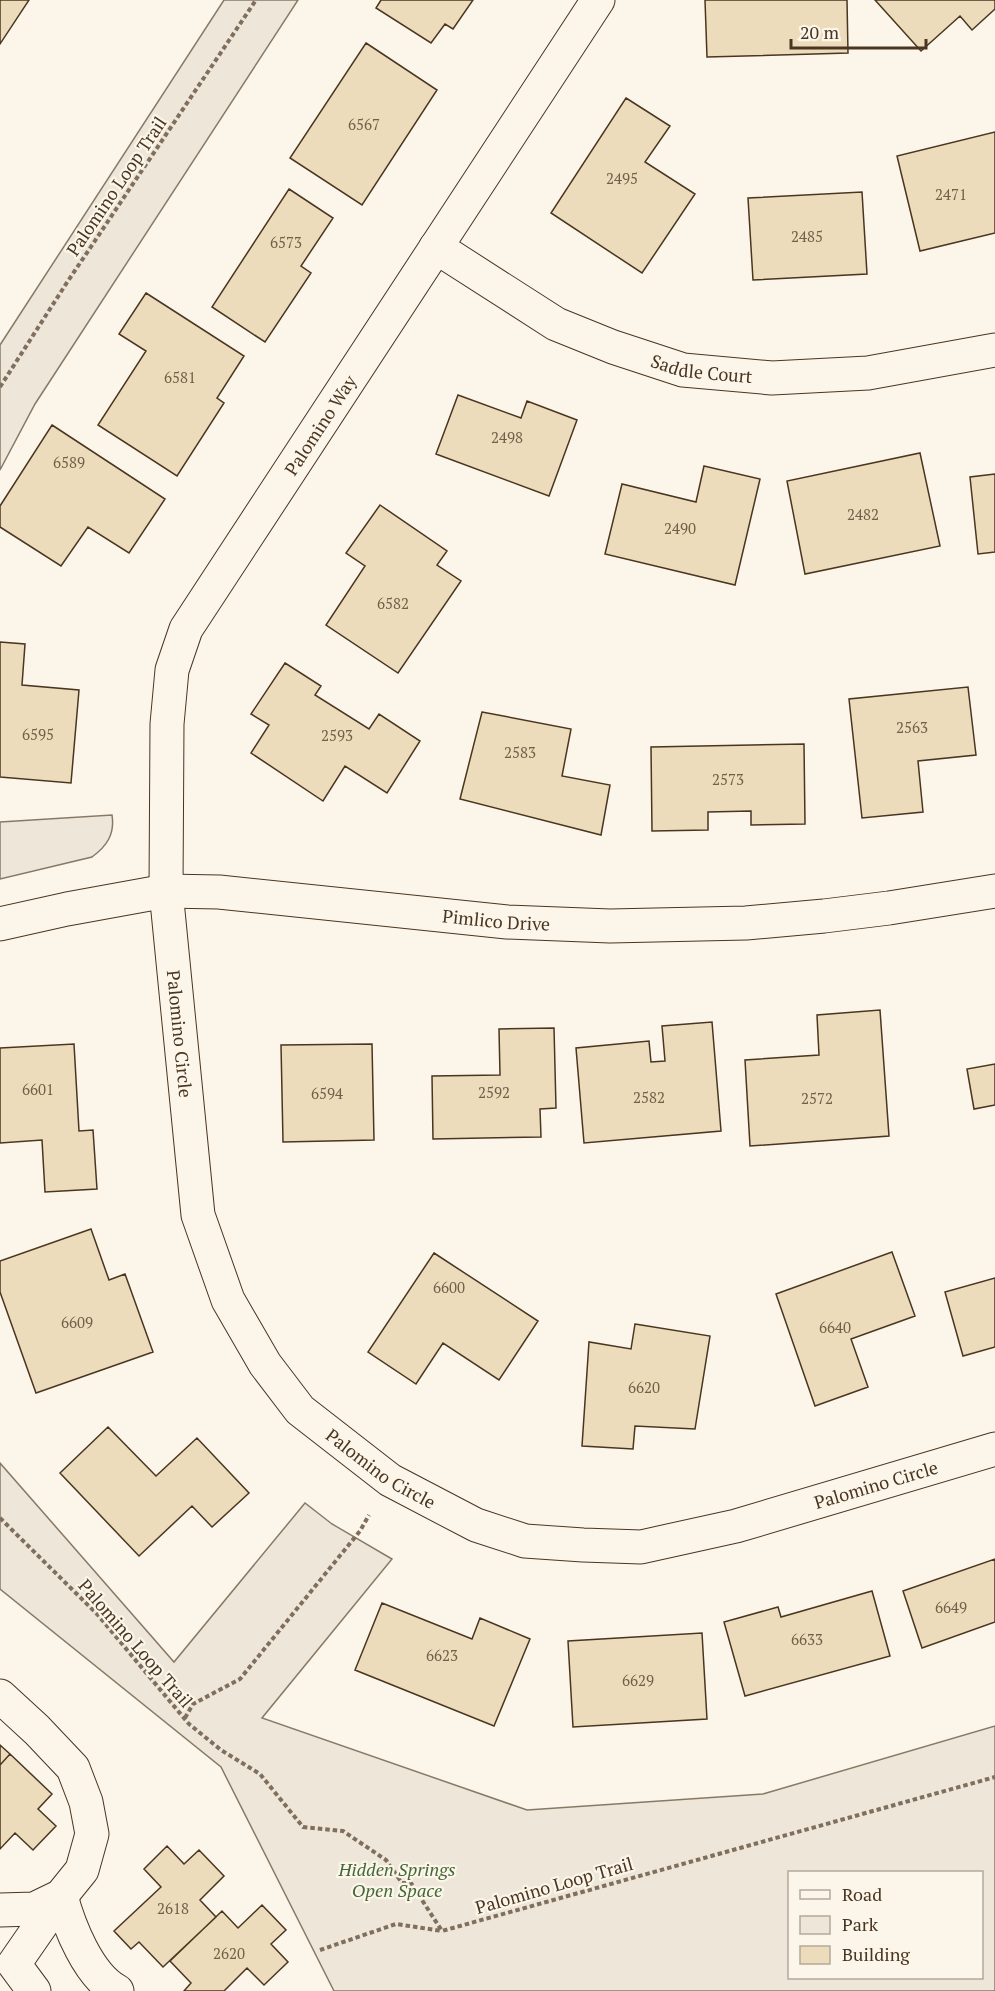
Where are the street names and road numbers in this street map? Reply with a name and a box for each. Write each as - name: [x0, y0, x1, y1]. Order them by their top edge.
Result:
- street label: Palomino Loop Trail: [60, 112, 172, 260]
- street label: Saddle Court: [648, 348, 754, 388]
- street label: Palomino Way: [279, 369, 362, 480]
- street label: Pimlico Drive: [441, 903, 551, 936]
- street label: Palomino Circle: [162, 969, 198, 1099]
- street label: Palomino Circle: [321, 1423, 440, 1514]
- street label: Palomino Circle: [811, 1455, 941, 1514]
- street label: Palomino Loop Trail: [73, 1574, 199, 1712]
- street label: Palomino Loop Trail: [472, 1851, 636, 1919]

